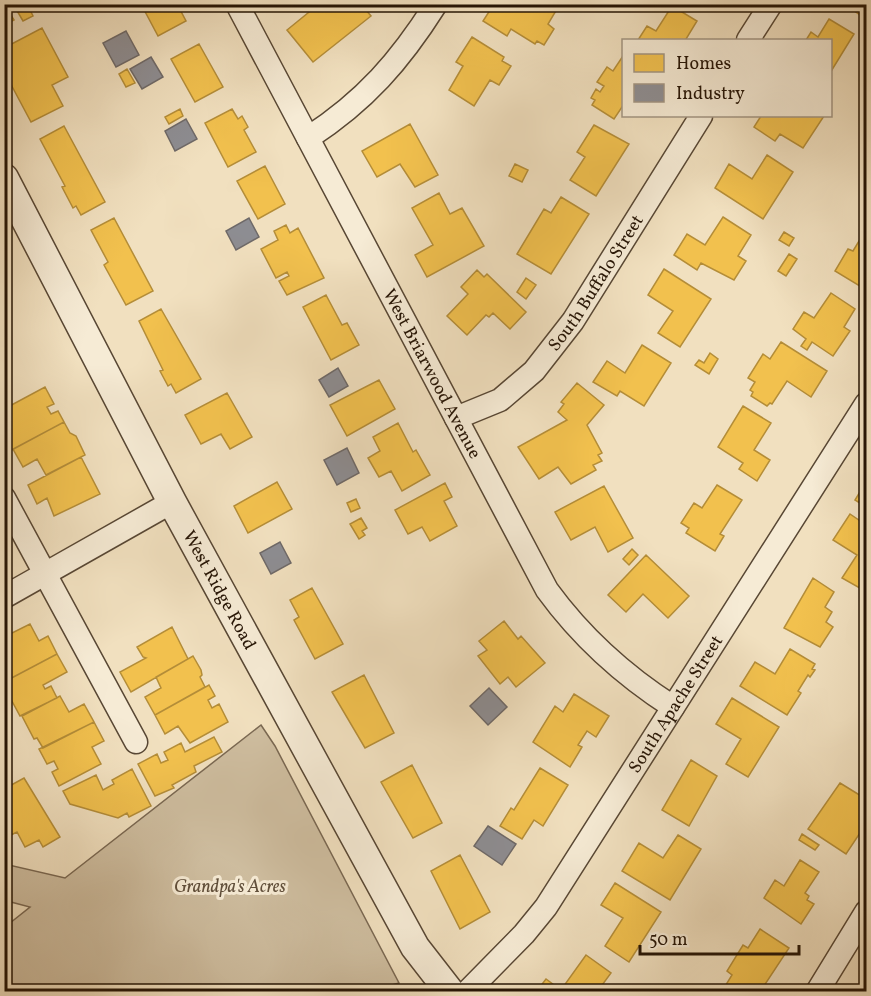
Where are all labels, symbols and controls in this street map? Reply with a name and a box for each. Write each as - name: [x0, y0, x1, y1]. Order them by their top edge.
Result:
- legend: [622, 39, 832, 117]
- text: Homes: [676, 52, 731, 77]
- text: Industry: [676, 82, 745, 107]
- street label: South Buffalo Street: [543, 210, 650, 357]
- street label: West Briarwood Avenue: [376, 285, 486, 464]
- street label: West Ridge Road: [176, 526, 261, 655]
- street label: South Apache Street: [623, 631, 730, 779]
- park label: Grandpa's Acres: [174, 875, 286, 900]
- scale bar: [640, 918, 799, 956]
- text: 50 m: [649, 928, 688, 953]

